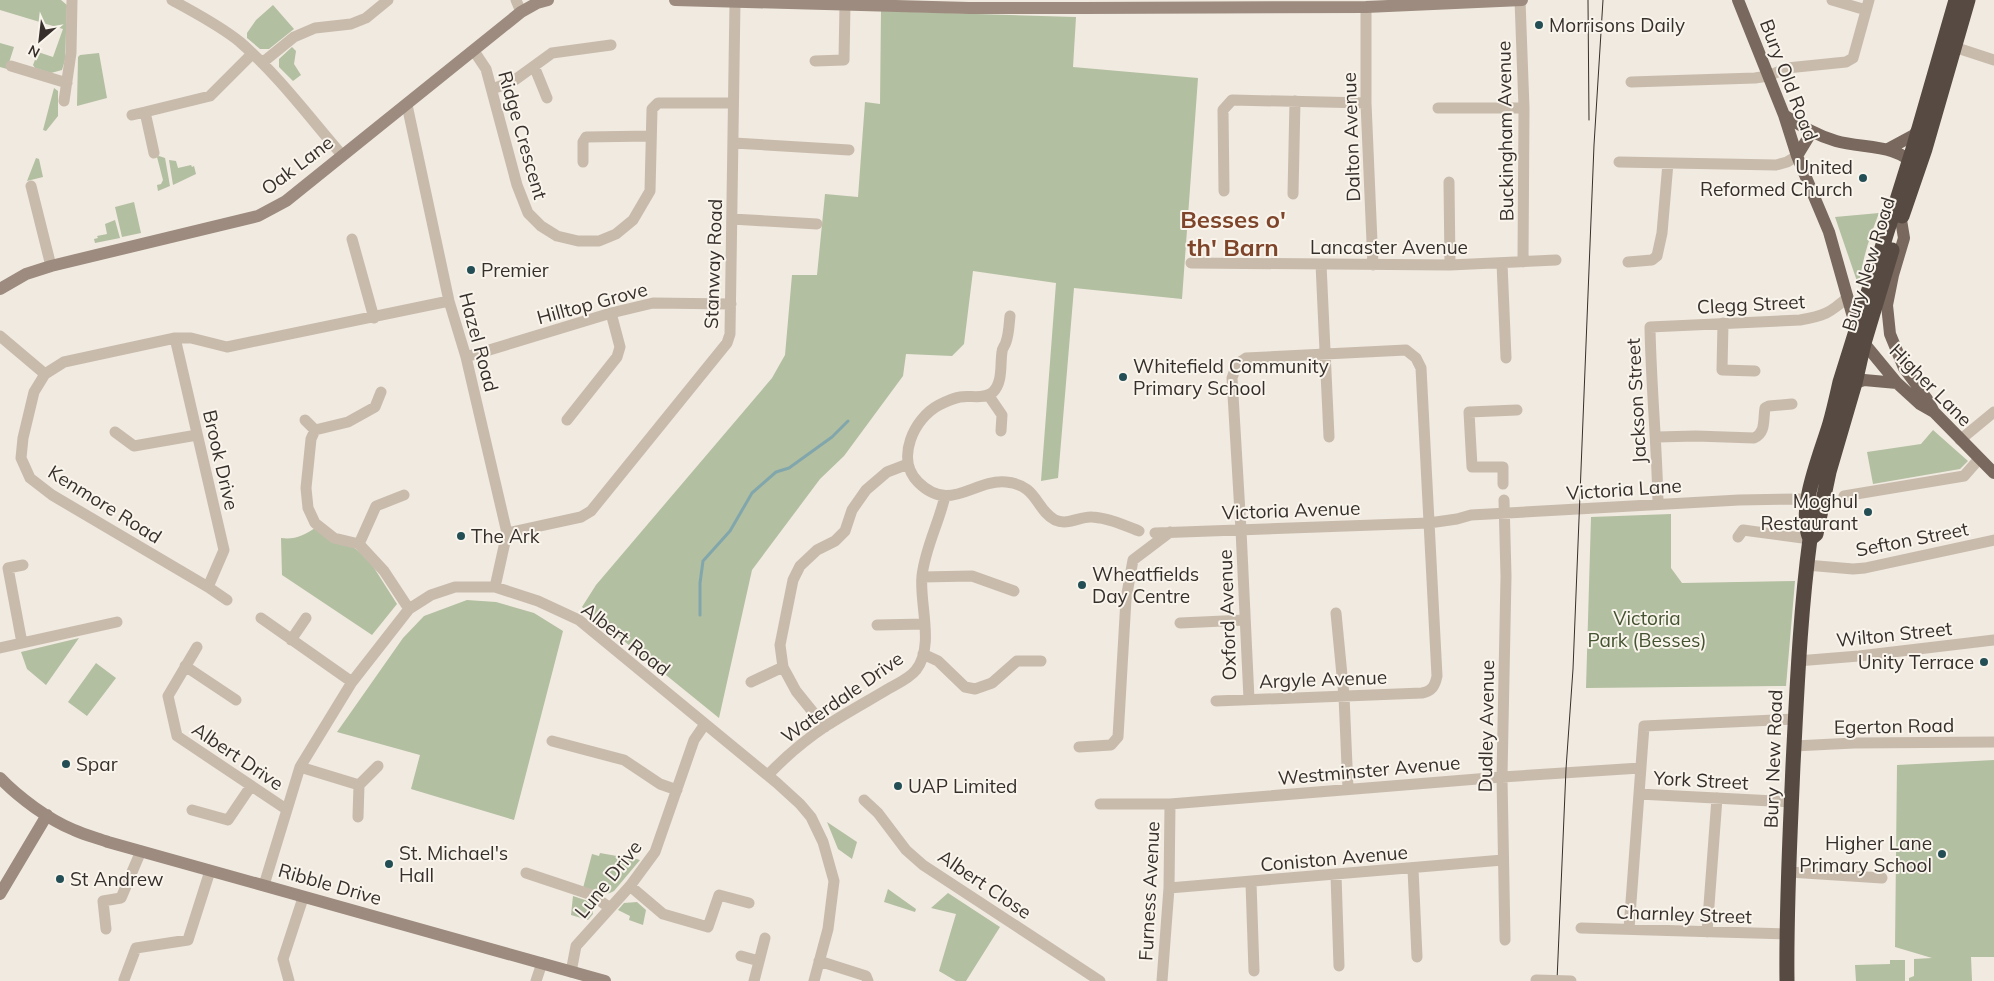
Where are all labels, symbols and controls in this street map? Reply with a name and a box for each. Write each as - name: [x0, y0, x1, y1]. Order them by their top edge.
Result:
- place label: Morrisons Daily: [1549, 13, 1685, 37]
- north arrow: [15, 15, 65, 65]
- street label: Bury Old Road: [1755, 16, 1823, 144]
- marker: Morrisons Daily: [1533, 19, 1545, 31]
- text: N: [25, 41, 43, 62]
- street label: Buckingham Avenue: [1491, 41, 1519, 221]
- street label: Ridge Crescent: [493, 68, 553, 202]
- street label: Dalton Avenue: [1337, 72, 1365, 202]
- street label: Oak Lane: [256, 130, 338, 200]
- place label: United Reformed Church: [1700, 155, 1853, 201]
- marker: United Reformed Church: [1857, 172, 1869, 184]
- street label: Bury New Road: [1836, 194, 1900, 334]
- street label: Stanway Road: [699, 199, 727, 329]
- district label: Besses o' th' Barn: [1180, 204, 1286, 262]
- street label: Lancaster Avenue: [1310, 235, 1468, 259]
- place label: Premier: [481, 258, 549, 282]
- marker: Premier: [465, 264, 477, 276]
- street label: Hilltop Grove: [534, 277, 650, 329]
- street label: Clegg Street: [1696, 289, 1806, 319]
- street label: Hazel Road: [454, 290, 504, 394]
- street label: Jackson Street: [1621, 337, 1651, 464]
- street label: Higher Lane: [1885, 339, 1977, 431]
- place label: Whitefield Community Primary School: [1133, 354, 1329, 400]
- marker: Whitefield Community Primary School: [1117, 371, 1129, 383]
- street label: Brook Drive: [198, 408, 244, 512]
- street label: Kenmore Road: [44, 460, 166, 548]
- street label: Victoria Lane: [1565, 473, 1683, 505]
- place label: Moghul Restaurant: [1760, 489, 1858, 535]
- street label: Victoria Avenue: [1221, 496, 1361, 524]
- marker: Moghul Restaurant: [1862, 506, 1874, 518]
- street label: Sefton Street: [1854, 516, 1971, 562]
- place label: The Ark: [471, 524, 540, 548]
- marker: The Ark: [455, 530, 467, 542]
- street label: Oxford Avenue: [1213, 549, 1241, 681]
- place label: Wheatfields Day Centre: [1092, 562, 1199, 608]
- marker: Wheatfields Day Centre: [1076, 579, 1088, 591]
- street label: Albert Road: [577, 597, 675, 681]
- park label: Victoria Park (Besses): [1588, 606, 1706, 652]
- street label: Wilton Street: [1835, 616, 1953, 652]
- street label: Waterdale Drive: [776, 646, 908, 748]
- place label: Unity Terrace: [1858, 650, 1974, 674]
- marker: Unity Terrace: [1978, 656, 1990, 668]
- street label: Dudley Avenue: [1473, 660, 1499, 792]
- street label: Argyle Avenue: [1258, 665, 1388, 693]
- street label: Bury New Road: [1759, 689, 1787, 829]
- street label: Egerton Road: [1834, 713, 1954, 739]
- street label: Albert Drive: [188, 717, 288, 795]
- street label: Westminster Avenue: [1277, 750, 1461, 790]
- place label: Spar: [76, 752, 118, 776]
- marker: Spar: [60, 758, 72, 770]
- street label: York Street: [1652, 765, 1749, 794]
- place label: UAP Limited: [908, 774, 1017, 798]
- marker: UAP Limited: [892, 780, 904, 792]
- street label: Furness Avenue: [1133, 821, 1165, 961]
- place label: Higher Lane Primary School: [1799, 831, 1932, 877]
- street label: Lune Drive: [569, 835, 647, 923]
- street label: Coniston Avenue: [1259, 840, 1409, 876]
- place label: St. Michael's Hall: [399, 841, 508, 887]
- street label: Albert Close: [934, 844, 1036, 924]
- marker: Higher Lane Primary School: [1936, 848, 1948, 860]
- street label: Ribble Drive: [276, 858, 384, 910]
- marker: St. Michael's Hall: [383, 858, 395, 870]
- place label: St Andrew: [70, 867, 163, 891]
- marker: St Andrew: [54, 873, 66, 885]
- street label: Charnley Street: [1616, 900, 1753, 928]

